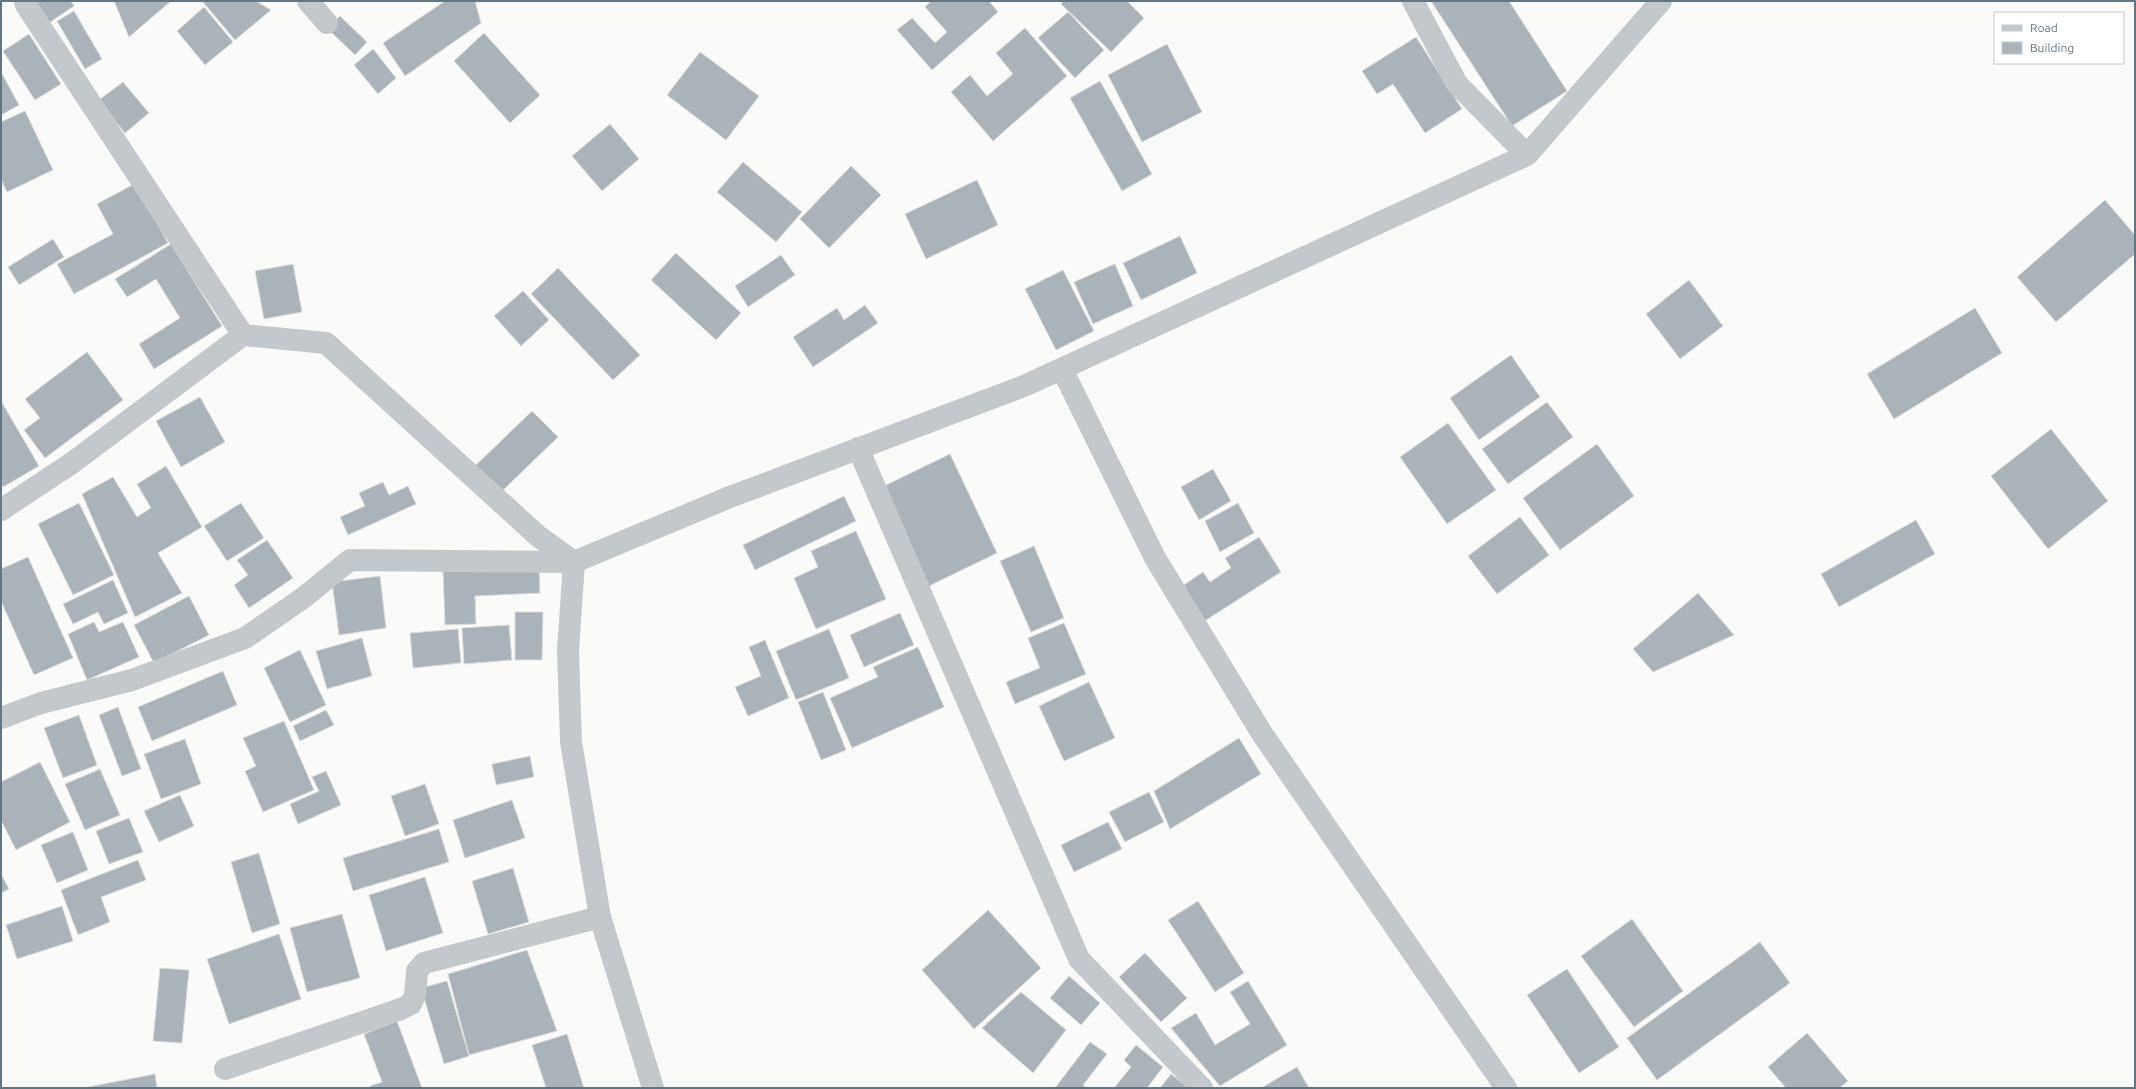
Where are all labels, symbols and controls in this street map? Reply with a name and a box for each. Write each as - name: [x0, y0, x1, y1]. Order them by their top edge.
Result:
- legend: [1994, 12, 2124, 64]
- text: Road: [2030, 21, 2058, 34]
- text: Building: [2030, 41, 2074, 54]

